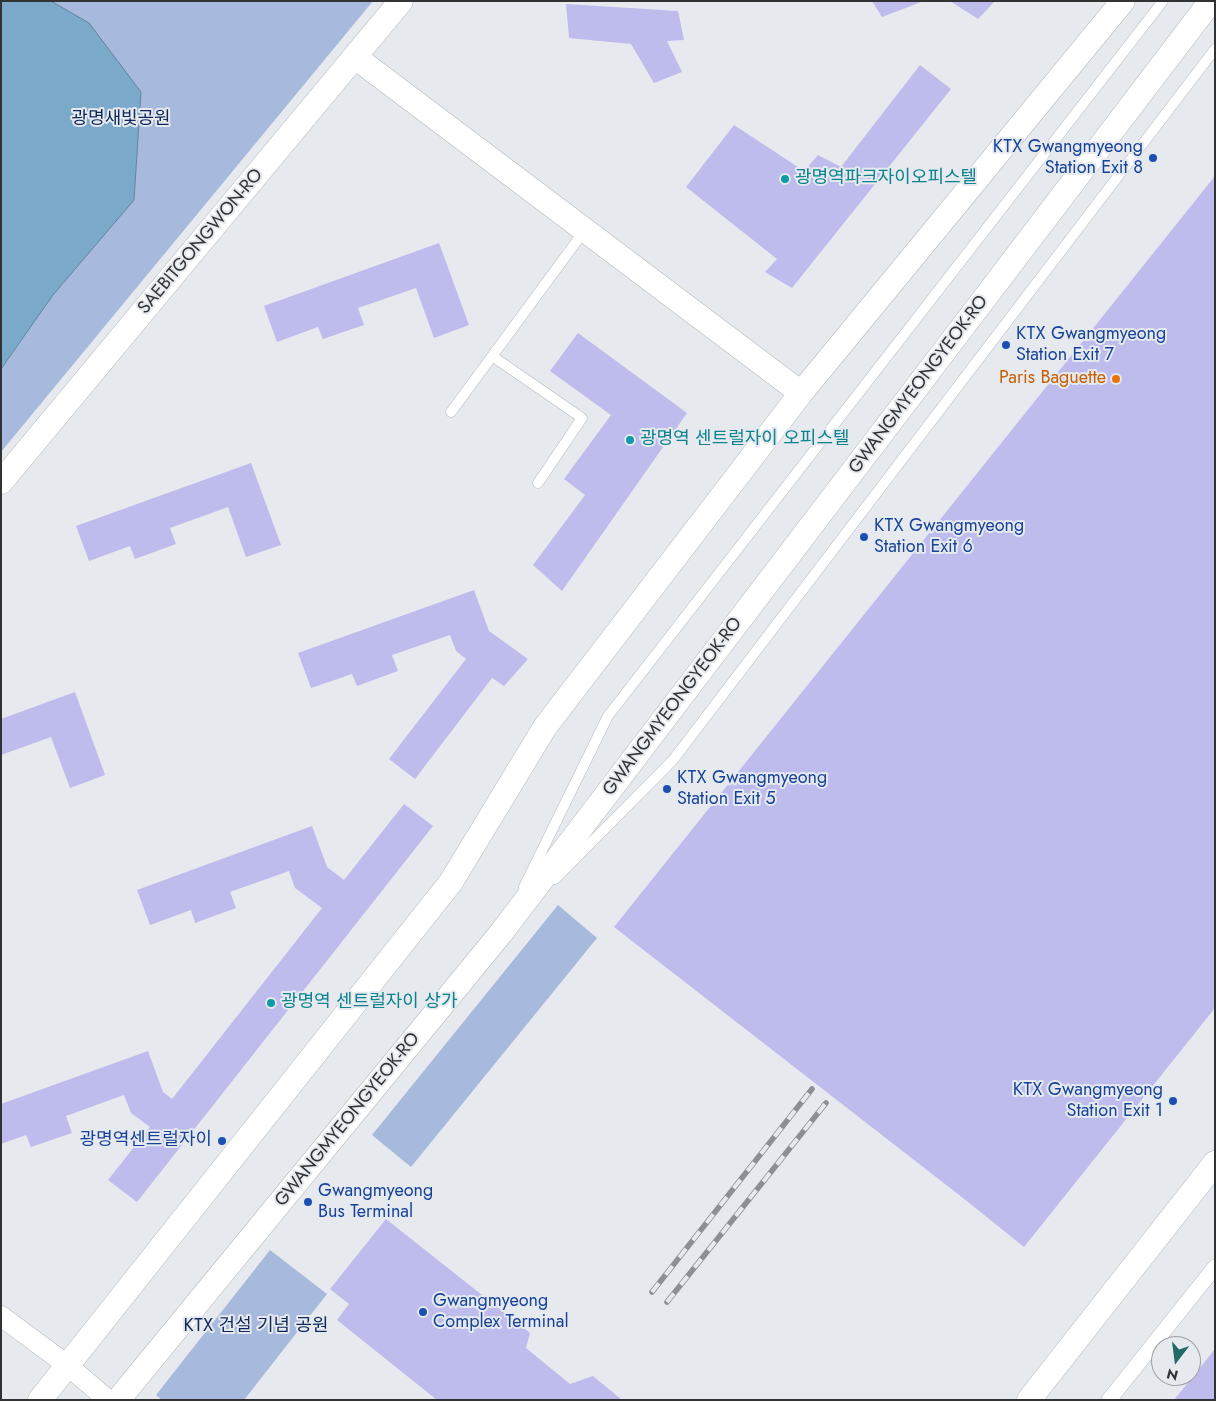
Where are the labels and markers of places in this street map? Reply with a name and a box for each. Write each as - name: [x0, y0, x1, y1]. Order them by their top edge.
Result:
- place label: KTX Gwangmyeong Station Exit 8: [993, 137, 1143, 180]
- marker: KTX Gwangmyeong Station Exit 8: [1147, 152, 1159, 164]
- place label: 광명역파크자이오피스텔: [795, 168, 977, 190]
- marker: 광명역파크자이오피스텔: [779, 173, 791, 185]
- place label: KTX Gwangmyeong Station Exit 7: [1016, 324, 1166, 366]
- marker: KTX Gwangmyeong Station Exit 7: [1000, 339, 1012, 351]
- place label: Paris Baguette: [999, 368, 1106, 390]
- marker: Paris Baguette: [1110, 373, 1122, 385]
- place label: 광명역 센트럴자이 오피스텔: [640, 429, 850, 451]
- marker: 광명역 센트럴자이 오피스텔: [624, 434, 636, 446]
- place label: KTX Gwangmyeong Station Exit 6: [874, 516, 1024, 558]
- marker: KTX Gwangmyeong Station Exit 6: [858, 531, 870, 543]
- place label: KTX Gwangmyeong Station Exit 5: [677, 768, 827, 811]
- marker: KTX Gwangmyeong Station Exit 5: [661, 783, 673, 795]
- place label: 광명역 센트럴자이 상가: [281, 992, 457, 1014]
- marker: 광명역 센트럴자이 상가: [265, 997, 277, 1009]
- place label: KTX Gwangmyeong Station Exit 1: [1013, 1080, 1163, 1122]
- marker: KTX Gwangmyeong Station Exit 1: [1167, 1095, 1179, 1107]
- place label: 광명역센트럴자이: [80, 1130, 212, 1152]
- marker: 광명역센트럴자이: [216, 1135, 228, 1147]
- place label: Gwangmyeong Bus Terminal: [318, 1181, 433, 1224]
- marker: Gwangmyeong Bus Terminal: [302, 1196, 314, 1208]
- place label: Gwangmyeong Complex Terminal: [433, 1291, 569, 1334]
- marker: Gwangmyeong Complex Terminal: [417, 1306, 429, 1318]

